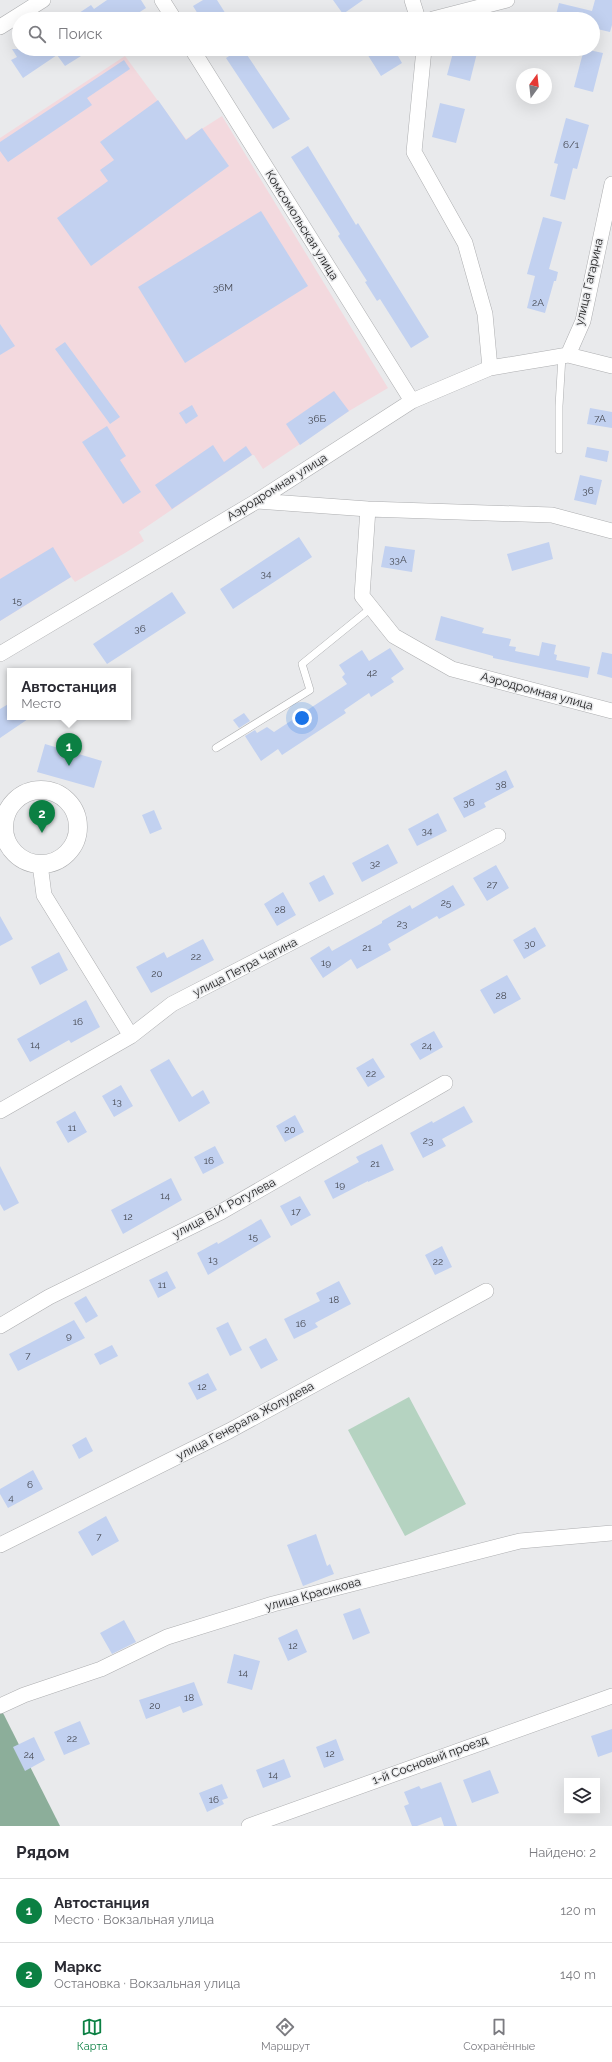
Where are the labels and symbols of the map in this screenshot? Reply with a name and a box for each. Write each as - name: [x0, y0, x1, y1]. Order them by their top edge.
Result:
- north arrow: [516, 68, 552, 104]
- house number: 6/1: [563, 139, 580, 150]
- street label: Комсомольская улица: [262, 167, 342, 283]
- street label: улица Гагарина: [572, 237, 606, 327]
- house number: 36М: [213, 282, 233, 293]
- house number: 2А: [532, 297, 544, 308]
- house number: 36Б: [308, 413, 326, 424]
- house number: 7А: [594, 413, 606, 424]
- street label: Аэродромная улица: [224, 450, 330, 524]
- house number: 36: [582, 485, 594, 496]
- house number: 33А: [389, 554, 407, 565]
- house number: 34: [261, 568, 272, 579]
- house number: 15: [12, 595, 22, 606]
- house number: 36: [134, 623, 146, 634]
- house number: 42: [367, 667, 377, 678]
- street label: Аэродромная улица: [479, 669, 595, 713]
- your location: [292, 708, 312, 728]
- pin: 1: [56, 733, 82, 766]
- house number: 38: [495, 779, 507, 790]
- house number: 36: [463, 797, 475, 808]
- pin: 2: [29, 800, 55, 833]
- house number: 34: [422, 825, 433, 836]
- house number: 32: [370, 858, 380, 869]
- house number: 27: [487, 879, 498, 890]
- house number: 25: [441, 897, 452, 908]
- house number: 28: [274, 904, 286, 915]
- house number: 23: [397, 918, 407, 929]
- street label: улица Петра Чагина: [191, 935, 299, 999]
- house number: 30: [524, 938, 536, 949]
- house number: 21: [362, 942, 372, 953]
- house number: 22: [191, 951, 201, 962]
- house number: 19: [321, 957, 331, 968]
- house number: 20: [151, 968, 163, 979]
- house number: 28: [495, 990, 507, 1001]
- house number: 16: [73, 1016, 83, 1027]
- house number: 14: [30, 1039, 40, 1050]
- house number: 24: [422, 1040, 433, 1051]
- house number: 22: [366, 1068, 376, 1079]
- house number: 13: [112, 1096, 122, 1107]
- house number: 11: [68, 1122, 77, 1133]
- house number: 20: [284, 1124, 296, 1135]
- house number: 23: [423, 1135, 433, 1146]
- house number: 16: [204, 1155, 214, 1166]
- house number: 21: [370, 1158, 380, 1169]
- street label: улица В.И. Рогулева: [170, 1175, 278, 1241]
- house number: 19: [335, 1179, 345, 1190]
- house number: 14: [160, 1190, 170, 1201]
- house number: 17: [291, 1206, 301, 1217]
- house number: 12: [123, 1211, 133, 1222]
- house number: 15: [248, 1231, 258, 1242]
- house number: 13: [208, 1254, 218, 1265]
- house number: 22: [433, 1256, 443, 1267]
- house number: 11: [158, 1279, 167, 1290]
- house number: 18: [329, 1294, 339, 1305]
- house number: 16: [296, 1318, 306, 1329]
- house number: 9: [66, 1330, 72, 1341]
- house number: 7: [25, 1350, 31, 1361]
- street label: улица Генерала Жолудева: [174, 1379, 316, 1463]
- house number: 12: [197, 1381, 207, 1392]
- house number: 6: [27, 1479, 33, 1490]
- house number: 4: [8, 1492, 14, 1503]
- house number: 7: [96, 1531, 102, 1542]
- street label: улица Красикова: [264, 1575, 362, 1613]
- house number: 12: [288, 1640, 298, 1651]
- house number: 14: [238, 1667, 248, 1678]
- house number: 18: [184, 1692, 194, 1703]
- house number: 20: [149, 1700, 161, 1711]
- house number: 22: [67, 1733, 77, 1744]
- street label: 1-й Сосновый проезд: [370, 1733, 490, 1787]
- house number: 12: [325, 1748, 335, 1759]
- house number: 24: [24, 1749, 35, 1760]
- house number: 14: [268, 1769, 278, 1780]
- house number: 16: [209, 1794, 219, 1805]

